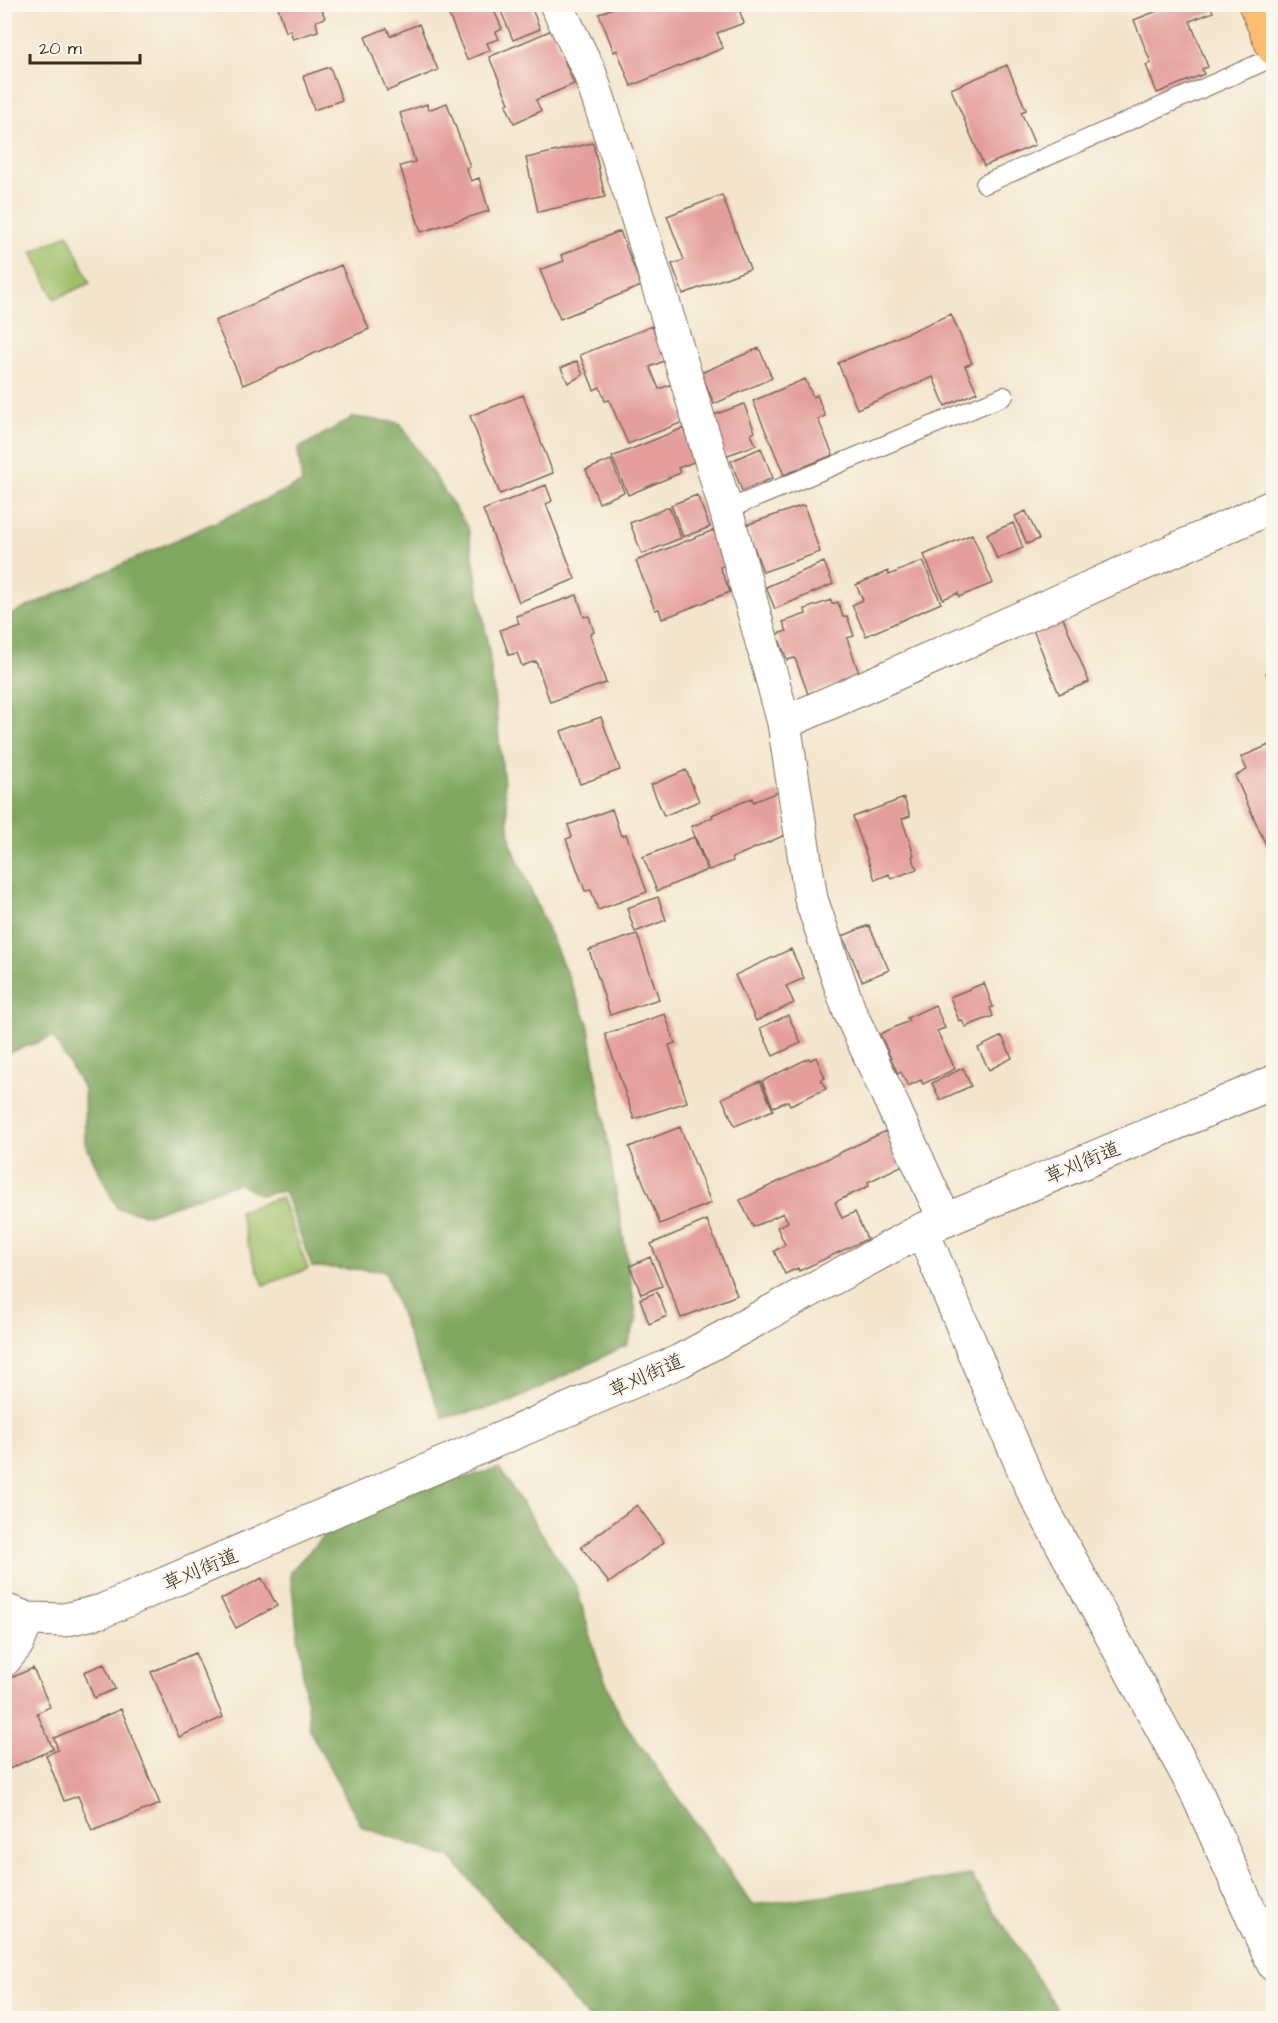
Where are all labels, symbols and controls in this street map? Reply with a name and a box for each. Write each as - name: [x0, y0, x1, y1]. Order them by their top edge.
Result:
- scale bar: [30, 27, 140, 65]
- text: 20 m: [39, 36, 82, 61]
- street label: 草刈街道: [1040, 1134, 1125, 1191]
- street label: 草刈街道: [604, 1347, 689, 1405]
- street label: 草刈街道: [158, 1541, 243, 1598]

